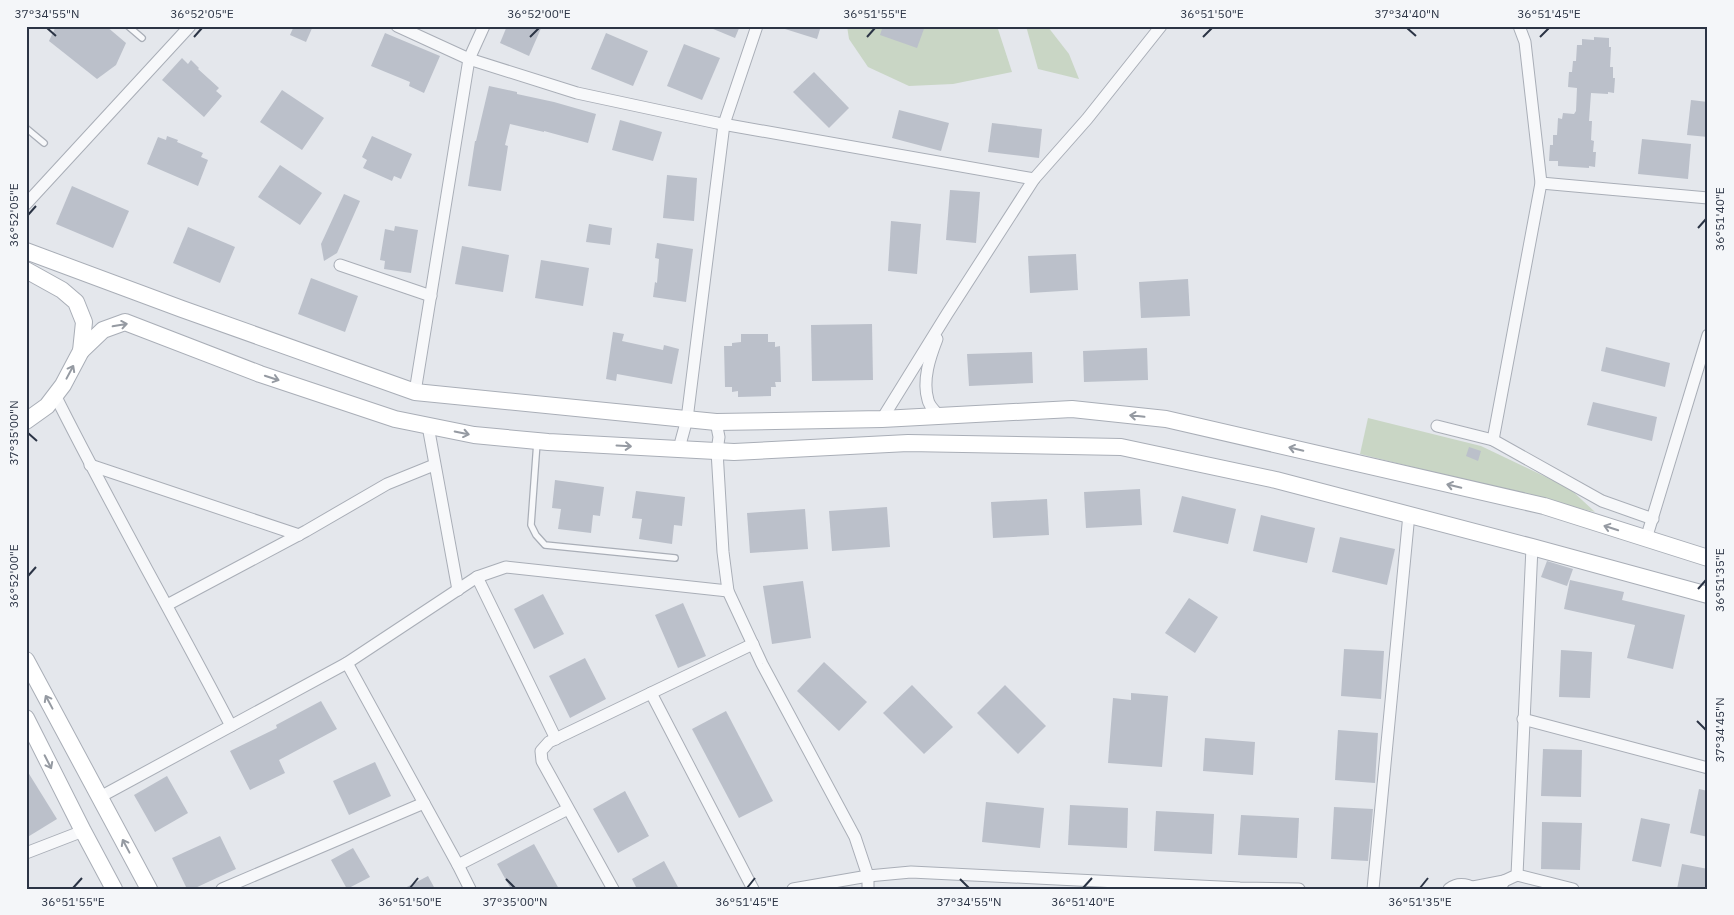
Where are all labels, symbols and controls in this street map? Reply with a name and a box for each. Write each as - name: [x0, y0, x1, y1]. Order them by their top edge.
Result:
- text: 37°34'55"N: [14, 6, 80, 21]
- text: 36°52'05"E: [170, 6, 234, 21]
- text: 36°52'00"E: [507, 6, 571, 21]
- text: 36°51'55"E: [843, 6, 907, 21]
- text: 36°51'50"E: [1180, 6, 1244, 21]
- text: 37°34'40"N: [1374, 6, 1440, 21]
- text: 36°51'45"E: [1517, 6, 1581, 21]
- text: 36°52'05"E: [6, 183, 21, 247]
- text: 36°51'40"E: [1712, 187, 1727, 251]
- one-way arrow: [112, 320, 128, 330]
- one-way arrow: [65, 365, 75, 380]
- one-way arrow: [264, 374, 280, 384]
- text: 37°35'00"N: [6, 400, 21, 466]
- one-way arrow: [1129, 411, 1145, 421]
- one-way arrow: [453, 429, 469, 438]
- one-way arrow: [615, 442, 631, 451]
- one-way arrow: [1288, 444, 1304, 453]
- one-way arrow: [1447, 481, 1463, 490]
- one-way arrow: [1604, 523, 1619, 532]
- text: 36°52'00"E: [6, 544, 21, 608]
- text: 36°51'35"E: [1712, 548, 1727, 612]
- one-way arrow: [44, 695, 54, 710]
- text: 37°34'45"N: [1712, 697, 1727, 763]
- one-way arrow: [44, 754, 53, 769]
- one-way arrow: [120, 839, 130, 853]
- text: 36°51'55"E: [41, 894, 105, 909]
- text: 36°51'50"E: [378, 894, 442, 909]
- text: 37°35'00"N: [482, 894, 548, 909]
- text: 36°51'45"E: [715, 894, 779, 909]
- text: 37°34'55"N: [936, 894, 1002, 909]
- text: 36°51'40"E: [1051, 894, 1115, 909]
- text: 36°51'35"E: [1388, 894, 1452, 909]

